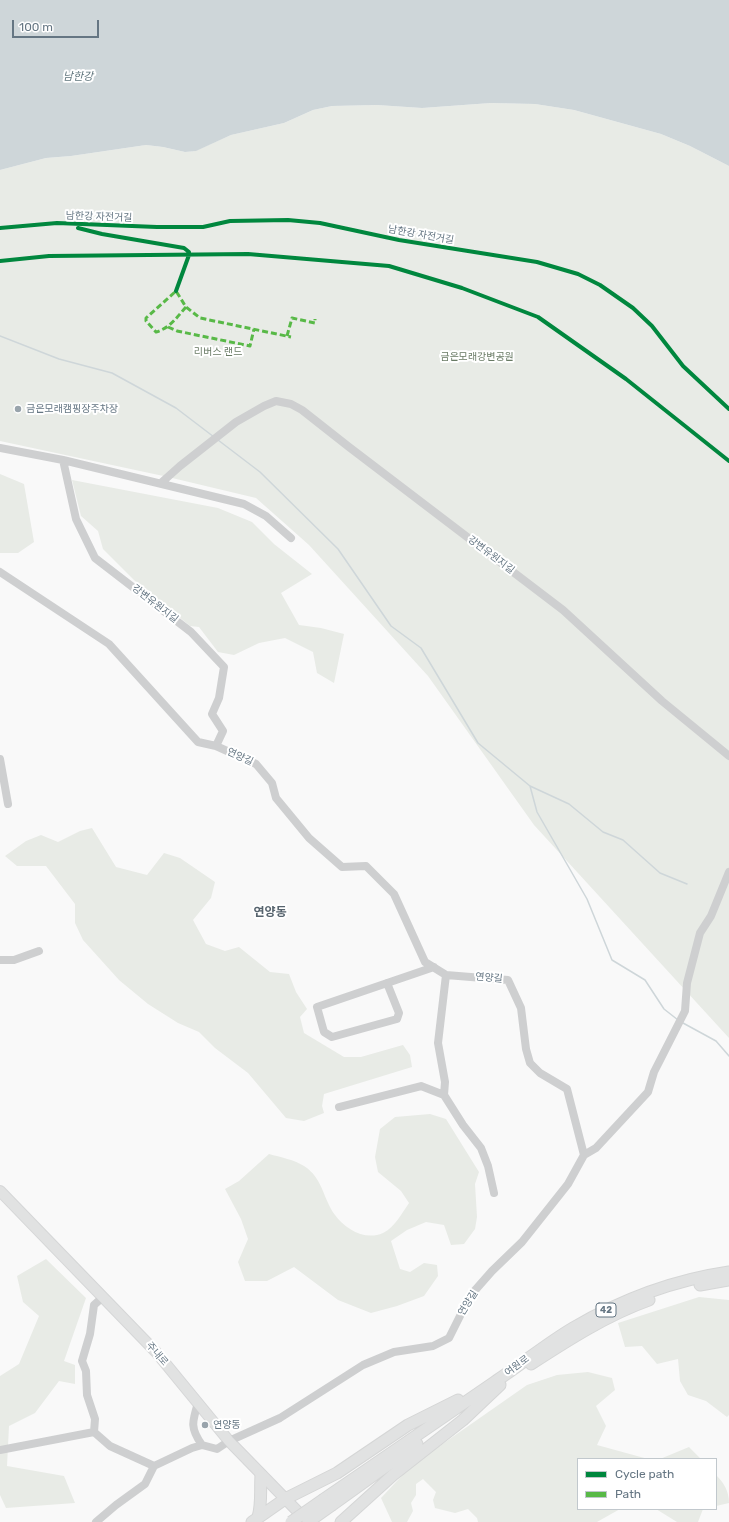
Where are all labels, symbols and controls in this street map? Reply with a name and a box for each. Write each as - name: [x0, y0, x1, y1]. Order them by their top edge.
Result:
- scale bar: [14, 12, 101, 38]
- text: 100 m: [19, 20, 53, 34]
- water label: 남한강: [63, 70, 93, 84]
- street label: 남한강 자전거길: [65, 210, 133, 224]
- street label: 남한강 자전거길: [387, 223, 455, 247]
- park label: 리버스 랜드: [194, 346, 242, 358]
- park label: 금은모래강변공원: [440, 351, 514, 363]
- place label: 금은모래캠핑장주차장: [26, 403, 118, 415]
- marker: 금은모래캠핑장주차장: [13, 404, 23, 414]
- street label: 강변유원지길: [465, 534, 517, 576]
- street label: 강변유원지길: [130, 582, 180, 626]
- street label: 연양길: [225, 746, 255, 768]
- district label: 연양동: [253, 906, 287, 920]
- street label: 연양길: [475, 971, 503, 985]
- street label: 연양길: [456, 1288, 480, 1318]
- road number: 42: [596, 1303, 616, 1317]
- street label: 주내로: [143, 1340, 171, 1368]
- street label: 여원로: [502, 1353, 532, 1379]
- place label: 연양동: [213, 1419, 241, 1431]
- marker: 연양동: [200, 1420, 210, 1430]
- legend: [577, 1458, 717, 1510]
- text: Cycle path: [615, 1467, 674, 1481]
- text: Path: [615, 1487, 641, 1501]

